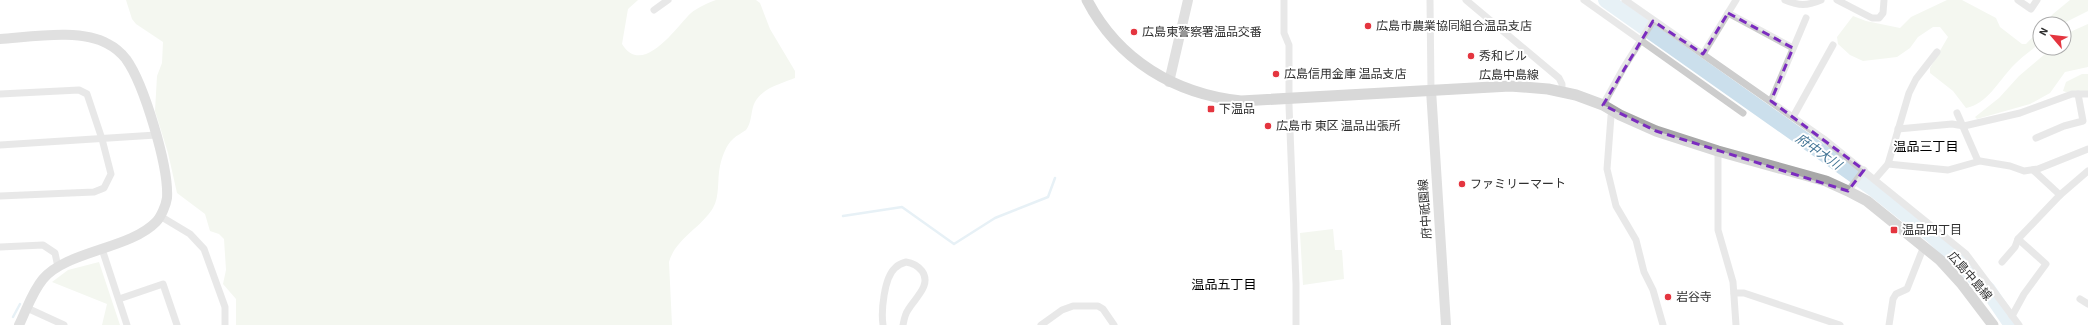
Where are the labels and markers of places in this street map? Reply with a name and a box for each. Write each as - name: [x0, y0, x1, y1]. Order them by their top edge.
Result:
- place label: 広島市農業協同組合温品支店: [1376, 18, 1532, 35]
- marker: 広島市農業協同組合温品支店: [1363, 21, 1373, 31]
- place label: 広島東警察署温品交番: [1142, 24, 1262, 41]
- marker: 広島東警察署温品交番: [1129, 27, 1139, 37]
- place label: 秀和ビル: [1479, 48, 1527, 65]
- marker: 秀和ビル: [1466, 51, 1476, 61]
- place label: 広島信用金庫 温品支店: [1284, 66, 1406, 83]
- marker: 広島信用金庫 温品支店: [1271, 69, 1281, 79]
- place label: 下温品: [1219, 101, 1255, 118]
- marker: 下温品: [1206, 104, 1216, 114]
- place label: 広島市 東区 温品出張所: [1276, 118, 1401, 135]
- marker: 広島市 東区 温品出張所: [1263, 121, 1273, 131]
- place label: ファミリーマート: [1470, 176, 1566, 193]
- marker: ファミリーマート: [1457, 179, 1467, 189]
- place label: 温品四丁目: [1902, 222, 1962, 239]
- marker: 温品四丁目: [1889, 225, 1899, 235]
- place label: 岩谷寺: [1676, 289, 1712, 306]
- marker: 岩谷寺: [1663, 292, 1673, 302]

